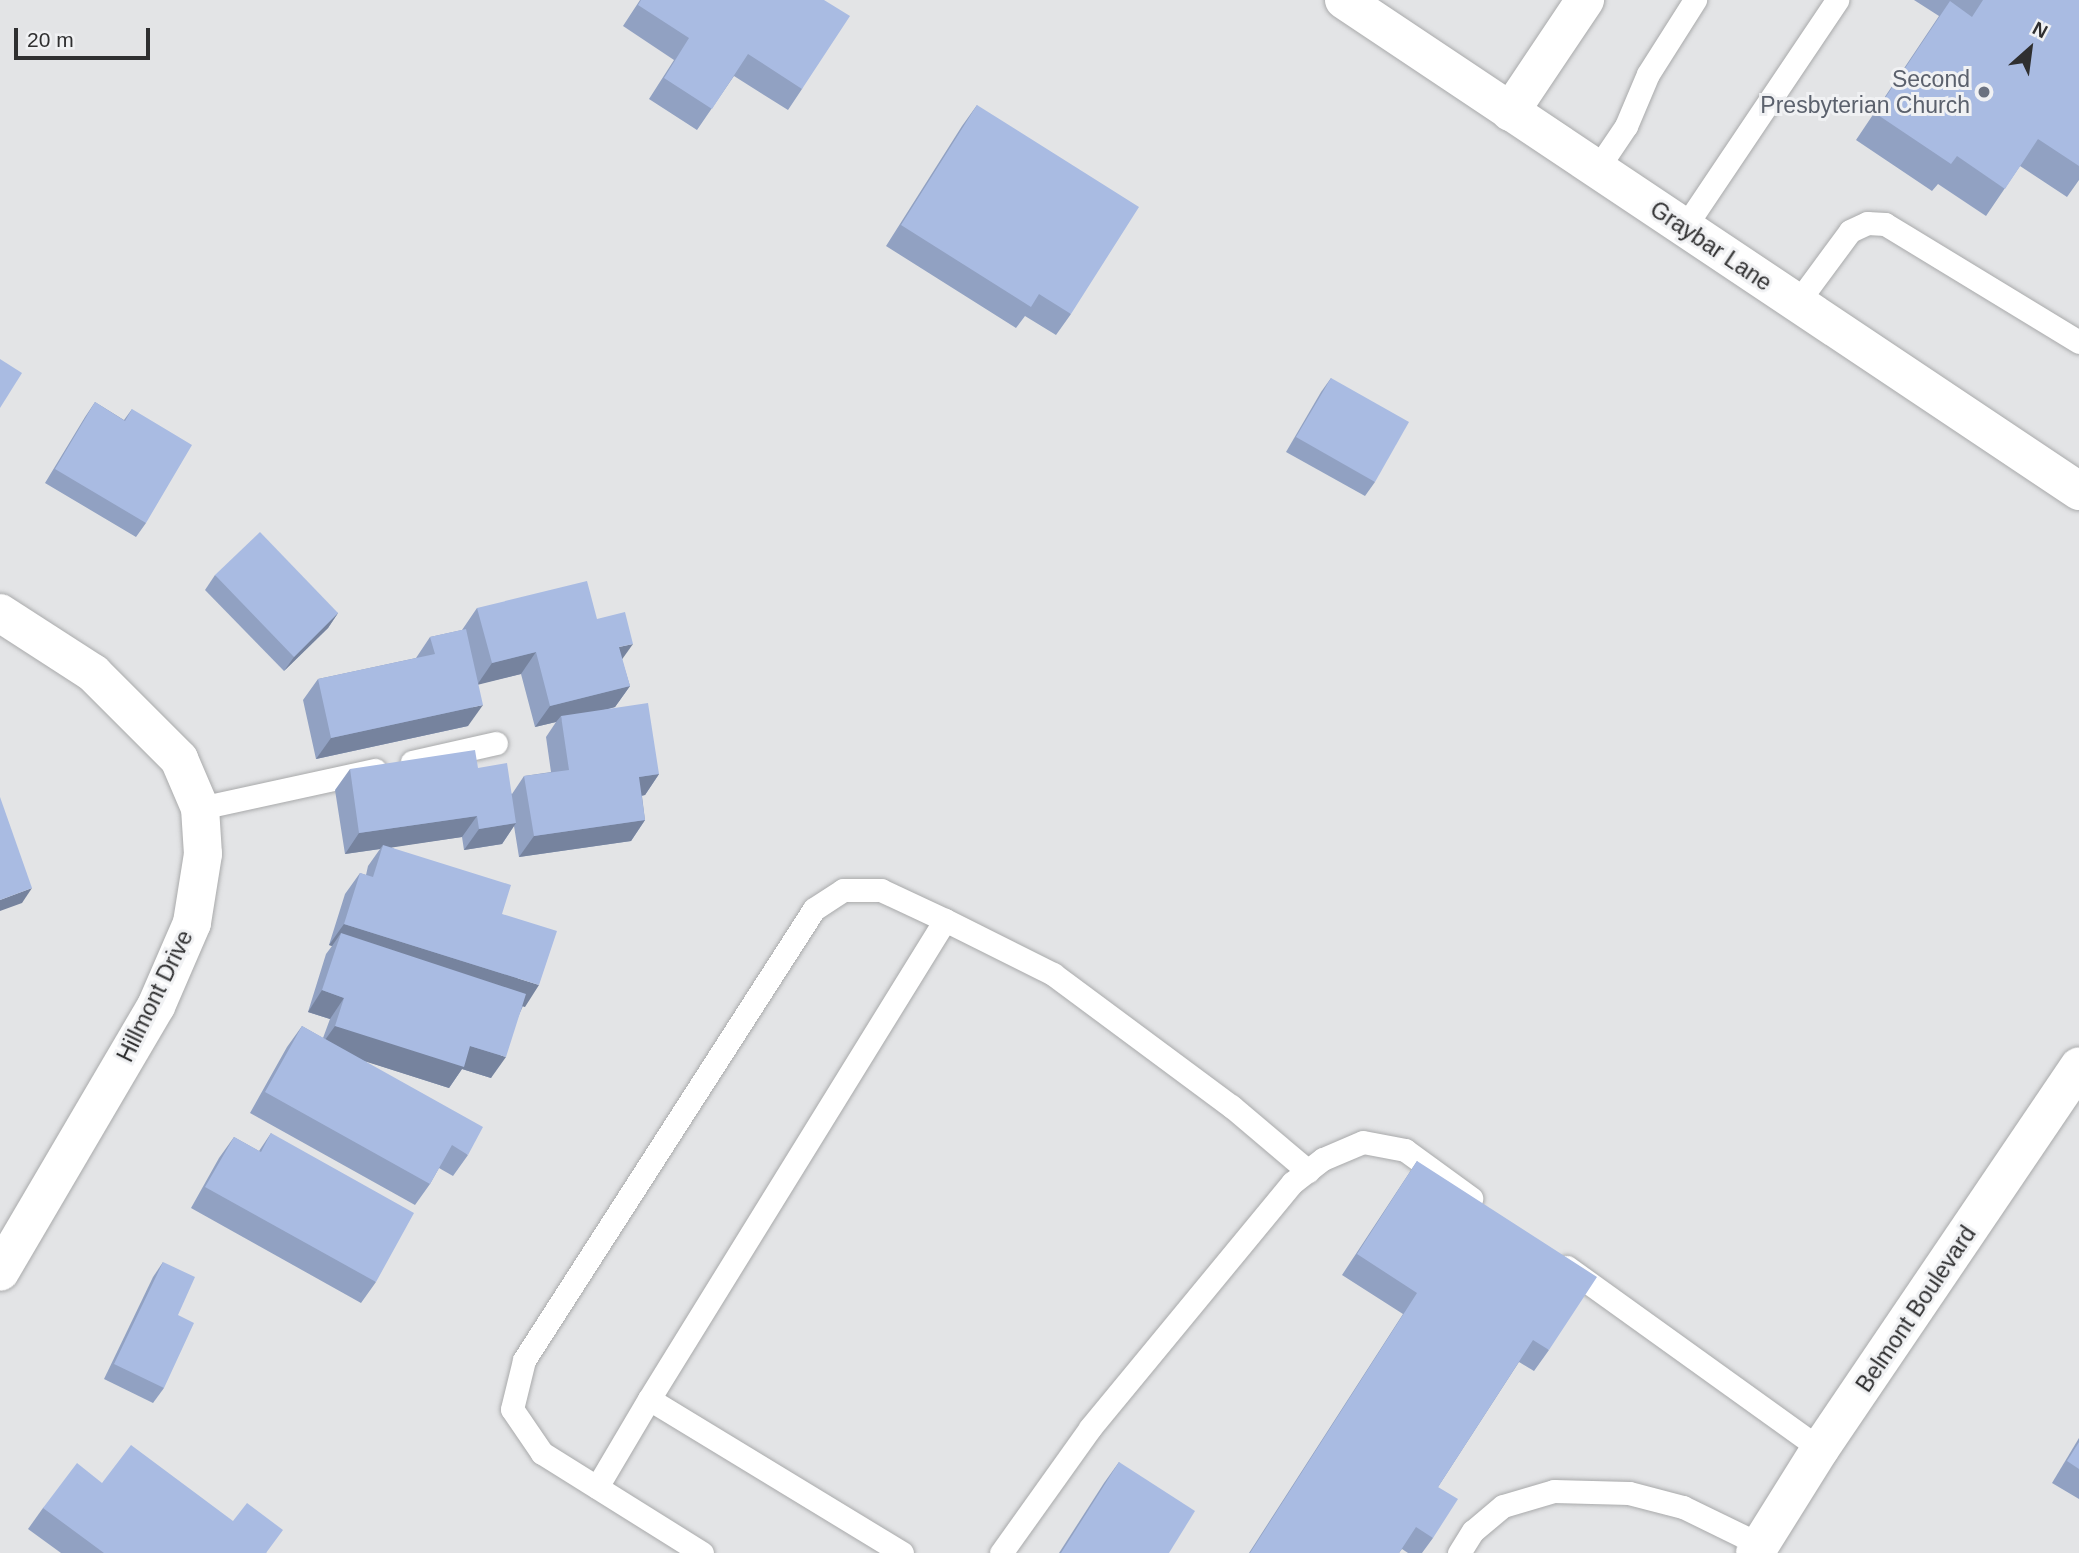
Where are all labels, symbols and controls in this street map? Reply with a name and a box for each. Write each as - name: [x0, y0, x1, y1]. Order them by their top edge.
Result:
- scale bar: [18, 14, 154, 58]
- north arrow: [1995, 14, 2065, 84]
- text: N: [2029, 18, 2051, 43]
- text: 20 m: [27, 28, 74, 51]
- place label: Second Presbyterian Church: [1760, 65, 1970, 119]
- marker: Second Presbyterian Church: [1976, 84, 1992, 100]
- street label: Graybar Lane: [1645, 195, 1777, 297]
- street label: Hillmont Drive: [111, 926, 199, 1066]
- street label: Belmont Boulevard: [1850, 1221, 1982, 1397]

